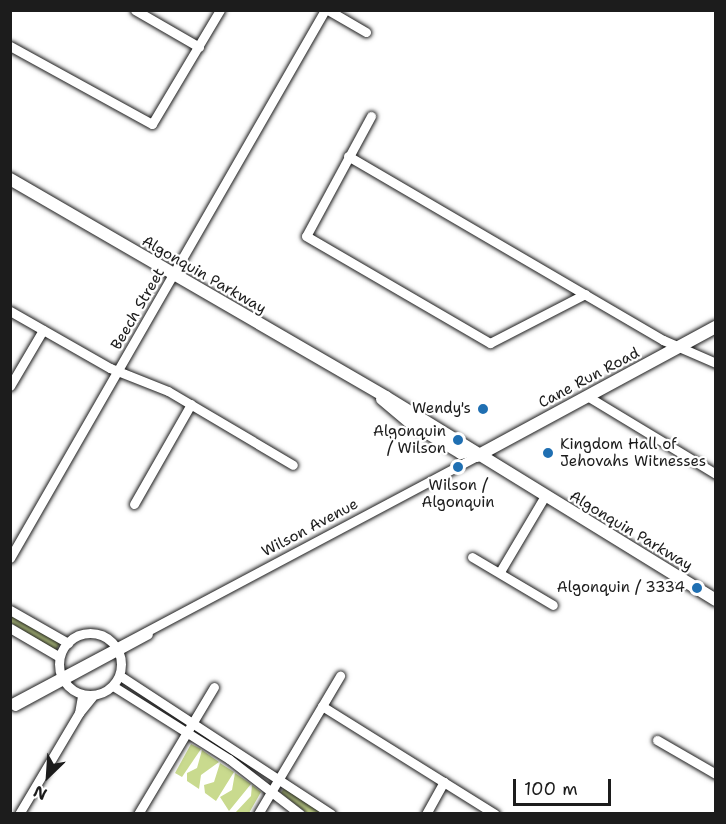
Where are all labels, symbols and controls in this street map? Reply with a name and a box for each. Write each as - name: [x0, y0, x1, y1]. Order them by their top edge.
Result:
- street label: Algonquin Parkway: [139, 232, 269, 318]
- street label: Beech Street: [107, 265, 169, 353]
- street label: Cane Run Road: [535, 344, 643, 412]
- place label: Wendy's: [412, 400, 471, 418]
- marker: Wendy's: [476, 402, 490, 416]
- place label: Algonquin / Wilson: [373, 422, 446, 457]
- marker: Algonquin / Wilson: [451, 433, 465, 447]
- place label: Kingdom Hall of Jehovahs Witnesses: [560, 435, 706, 470]
- marker: Kingdom Hall of Jehovahs Witnesses: [541, 446, 555, 460]
- marker: Wilson / Algonquin: [451, 460, 465, 474]
- place label: Wilson / Algonquin: [422, 476, 494, 511]
- street label: Algonquin Parkway: [566, 487, 696, 575]
- street label: Wilson Avenue: [259, 495, 361, 561]
- place label: Algonquin / 3334: [557, 579, 685, 597]
- marker: Algonquin / 3334: [690, 581, 704, 595]
- north arrow: [18, 746, 78, 806]
- scale bar: [516, 767, 614, 805]
- text: 100 m: [524, 777, 578, 801]
- text: N: [30, 781, 50, 805]

